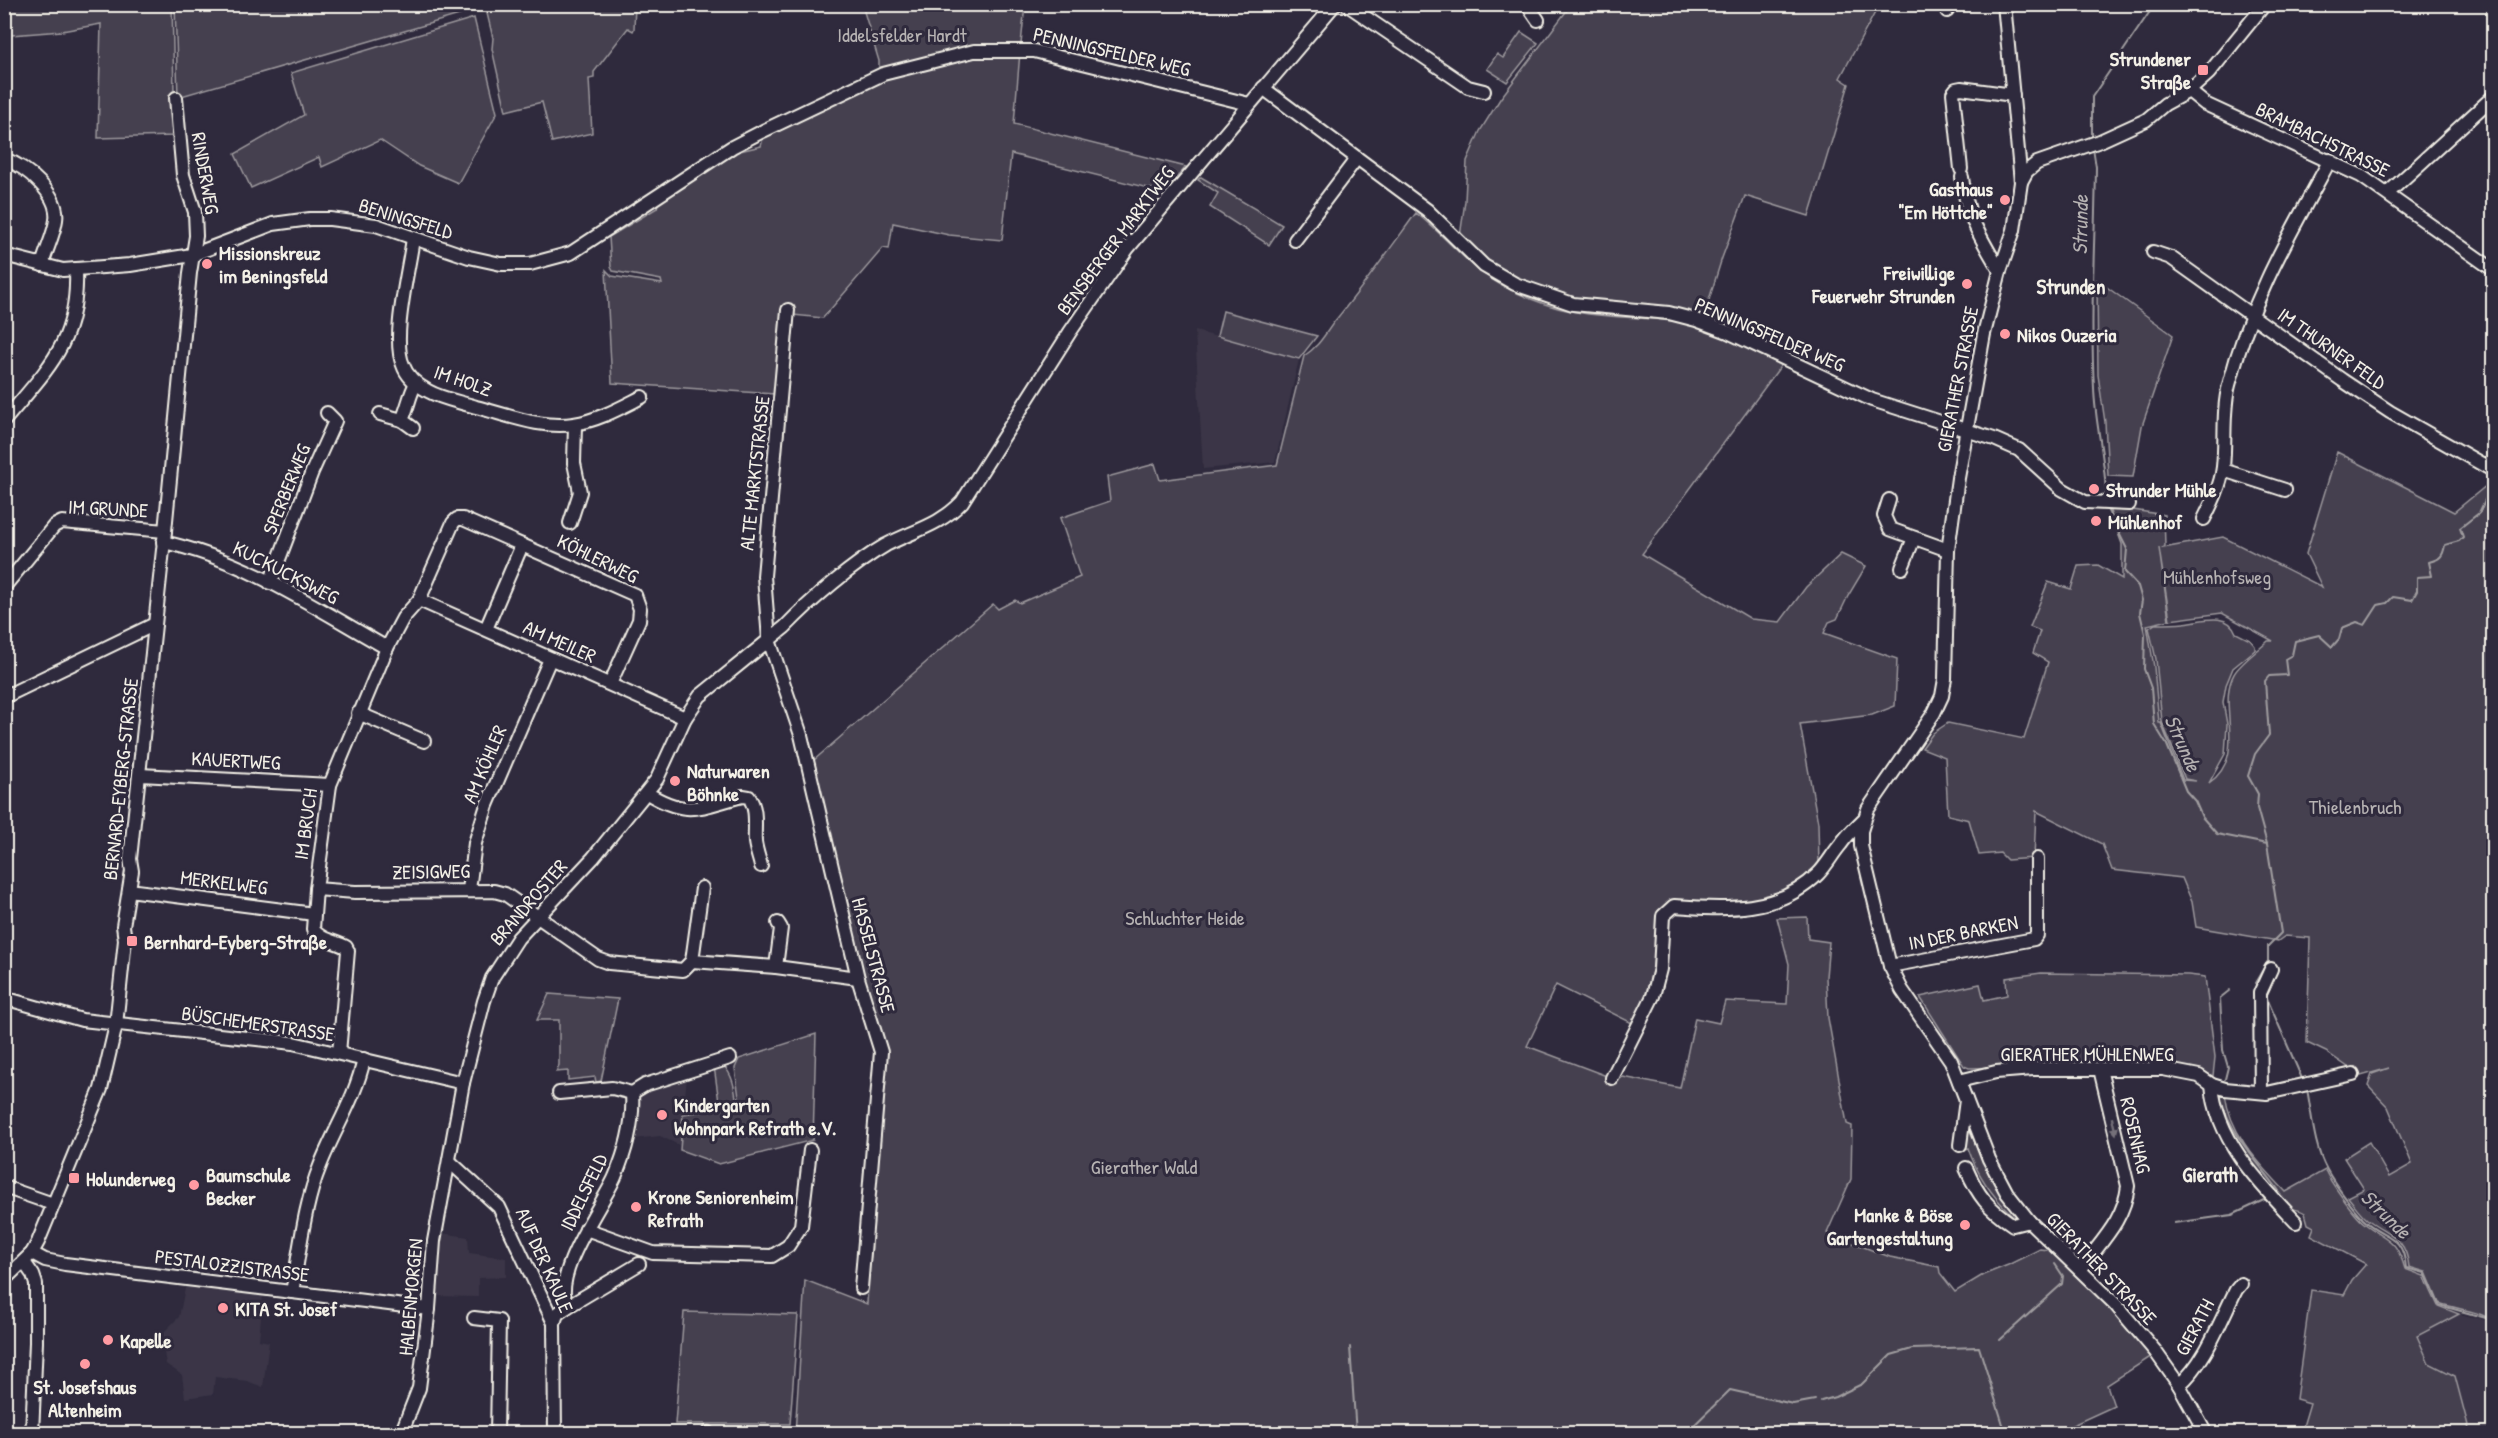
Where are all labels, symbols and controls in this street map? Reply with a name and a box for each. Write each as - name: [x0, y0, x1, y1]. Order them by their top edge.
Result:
- street label: PENNINGSFELDER WEG: [1031, 20, 1194, 82]
- park label: Iddelsfelder Hardt: [837, 21, 968, 48]
- place label: Strundener Straße: [2110, 45, 2191, 96]
- marker: Strundener Straße: [2196, 63, 2210, 77]
- street label: BRAMBACHSTRASSE: [2252, 95, 2395, 183]
- street label: RINDERWEG: [186, 130, 227, 216]
- street label: BENSBERGER MARKTWEG: [1050, 160, 1180, 320]
- place label: Gasthaus "Em Höttche": [1899, 175, 1993, 225]
- street label: BENINGSFELD: [356, 191, 457, 245]
- marker: Gasthaus "Em Höttche": [1998, 193, 2012, 207]
- water label: Strunde: [2065, 193, 2095, 255]
- place label: Missionskreuz im Beningsfeld: [219, 239, 327, 290]
- marker: Missionskreuz im Beningsfeld: [200, 257, 214, 271]
- place label: Freiwillige Feuerwehr Strunden: [1811, 259, 1955, 309]
- district label: Strunden: [2037, 272, 2105, 301]
- marker: Freiwillige Feuerwehr Strunden: [1960, 277, 1974, 291]
- street label: PENNINGSFELDER WEG: [1691, 290, 1849, 378]
- street label: IM THURNER FELD: [2272, 301, 2392, 396]
- street label: GIERATHER STRASSE: [1930, 304, 1984, 454]
- place label: Nikos Ouzeria: [2017, 321, 2117, 348]
- marker: Nikos Ouzeria: [1998, 327, 2012, 341]
- street label: IM HOLZ: [431, 358, 495, 402]
- street label: ALTE MARKTSTRASSE: [732, 394, 776, 552]
- street label: SPERBERWEG: [256, 439, 317, 538]
- place label: Strunder Mühle: [2106, 476, 2216, 503]
- marker: Strunder Mühle: [2087, 482, 2101, 496]
- street label: IM GRUNDE: [67, 492, 149, 524]
- place label: Mühlenhof: [2108, 508, 2183, 535]
- marker: Mühlenhof: [2089, 514, 2103, 528]
- street label: KÖHLERWEG: [553, 527, 643, 589]
- street label: KUCKUCKSWEG: [229, 534, 344, 610]
- park label: Mühlenhofsweg: [2163, 563, 2271, 590]
- street label: AM MEILER: [519, 613, 601, 669]
- street label: BERNARD-EYBERG-STRASSE: [96, 676, 144, 881]
- water label: Strunde: [2158, 710, 2209, 778]
- street label: AM KÖHLER: [455, 721, 513, 807]
- street label: KAUERTWEG: [191, 744, 282, 776]
- place label: Naturwaren Böhnke: [687, 757, 770, 807]
- marker: Naturwaren Böhnke: [668, 774, 682, 788]
- street label: IM BRUCH: [287, 787, 323, 861]
- park label: Thielenbruch: [2309, 793, 2401, 820]
- street label: BRANDROSTER: [483, 853, 573, 951]
- street label: ZEISIGWEG: [392, 857, 471, 885]
- street label: MERKELWEG: [179, 863, 269, 901]
- street label: HASSELSTRASSE: [846, 894, 902, 1016]
- park label: Schluchter Heide: [1125, 904, 1245, 931]
- street label: IN DER BARKEN: [1906, 908, 2020, 956]
- place label: Bernhard-Eyberg-Straße: [144, 928, 327, 956]
- marker: Bernhard-Eyberg-Straße: [125, 934, 139, 948]
- street label: BÜSCHEMERSTRASSE: [180, 999, 336, 1047]
- street label: GIERATHER MÜHLENWEG: [2000, 1040, 2174, 1067]
- place label: Kindergarten Wohnpark Refrath e.V.: [674, 1091, 836, 1142]
- street label: ROSENHAG: [2114, 1094, 2158, 1176]
- marker: Kindergarten Wohnpark Refrath e.V.: [655, 1108, 669, 1122]
- one-way arrow: [2110, 1116, 2120, 1135]
- street label: IDDELSFELD: [553, 1149, 613, 1235]
- park label: Gierather Wald: [1091, 1153, 1197, 1180]
- district label: Gierath: [2182, 1160, 2238, 1189]
- place label: Baumschule Becker: [206, 1161, 291, 1211]
- place label: Holunderweg: [86, 1165, 175, 1193]
- marker: Holunderweg: [67, 1171, 81, 1185]
- marker: Baumschule Becker: [187, 1178, 201, 1192]
- place label: Krone Seniorenheim Refrath: [648, 1183, 794, 1233]
- water label: Strunde: [2355, 1183, 2419, 1246]
- marker: Krone Seniorenheim Refrath: [629, 1200, 643, 1214]
- place label: Manke & Böse Gartengestaltung: [1827, 1201, 1953, 1252]
- street label: AUF DER KAULE: [510, 1203, 580, 1317]
- street label: GIERATHER STRASSE: [2041, 1205, 2163, 1331]
- marker: Manke & Böse Gartengestaltung: [1958, 1218, 1972, 1232]
- street label: HALBENMORGEN: [391, 1237, 429, 1357]
- street label: PESTALOZZISTRASSE: [153, 1242, 311, 1288]
- street label: GIERATH: [2168, 1294, 2220, 1360]
- place label: KITA St. Josef: [235, 1295, 338, 1322]
- marker: KITA St. Josef: [216, 1301, 230, 1315]
- place label: Kapelle: [120, 1327, 171, 1355]
- marker: Kapelle: [101, 1333, 115, 1347]
- marker: St. Josefshaus Altenheim: [78, 1357, 92, 1371]
- place label: St. Josefshaus Altenheim: [34, 1373, 137, 1423]

